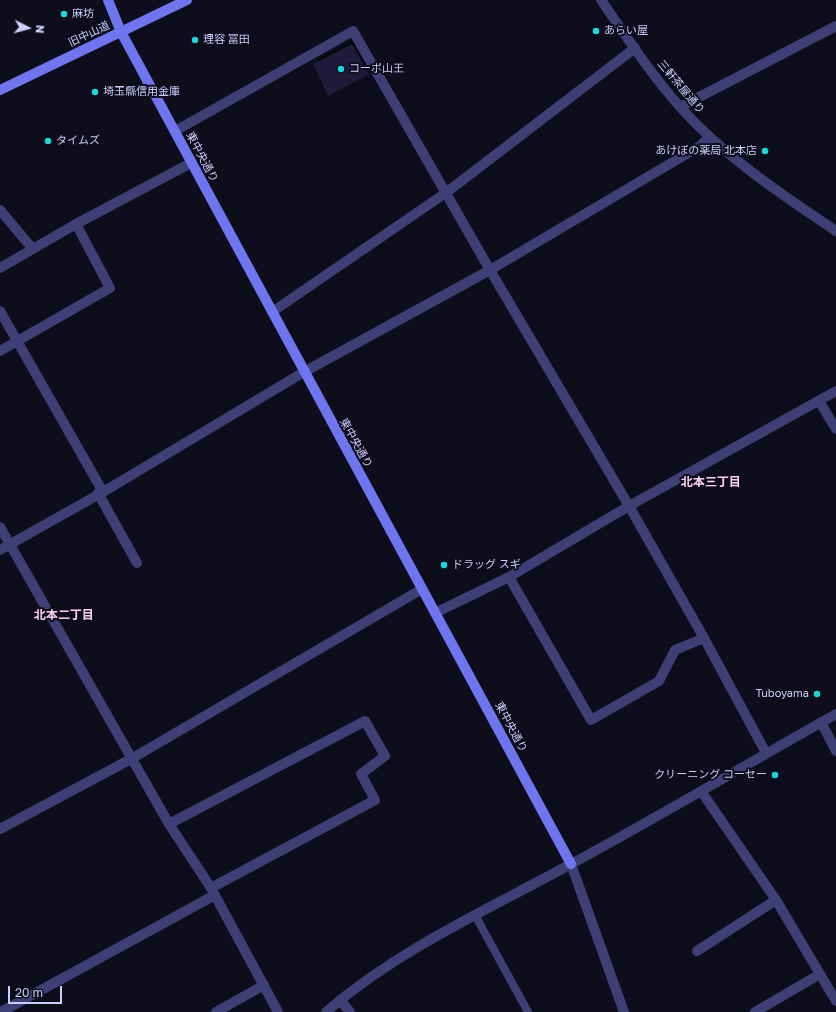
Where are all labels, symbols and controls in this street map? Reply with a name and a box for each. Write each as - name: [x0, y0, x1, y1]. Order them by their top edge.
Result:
- place label: 麻坊: [72, 7, 94, 21]
- north arrow: [8, 8, 48, 48]
- marker: 麻坊: [59, 9, 69, 19]
- street label: 旧中山道: [66, 19, 112, 49]
- text: N: [34, 24, 47, 34]
- place label: あらい屋: [604, 24, 648, 38]
- marker: あらい屋: [591, 26, 601, 36]
- place label: 理容 冨田: [203, 33, 250, 47]
- marker: 理容 冨田: [190, 35, 200, 45]
- street label: 三軒茶屋通り: [655, 57, 707, 117]
- place label: コーポ山王: [349, 62, 404, 76]
- marker: コーポ山王: [336, 64, 346, 74]
- place label: 埼玉縣信用金庫: [103, 85, 180, 99]
- marker: 埼玉縣信用金庫: [90, 87, 100, 97]
- street label: 東中央通り: [183, 130, 221, 184]
- place label: タイムズ: [56, 134, 100, 148]
- marker: タイムズ: [43, 136, 53, 146]
- place label: あけぼの薬局 北本店: [655, 144, 757, 158]
- marker: あけぼの薬局 北本店: [760, 146, 770, 156]
- street label: 東中央通り: [337, 416, 375, 470]
- district label: 北本三丁目: [681, 475, 741, 489]
- place label: ドラッグ スギ: [452, 558, 521, 572]
- marker: ドラッグ スギ: [439, 560, 449, 570]
- district label: 北本二丁目: [34, 608, 94, 622]
- place label: Tuboyama: [755, 687, 809, 701]
- marker: Tuboyama: [812, 689, 822, 699]
- street label: 東中央通り: [492, 700, 530, 754]
- place label: クリーニング コーセー: [654, 768, 767, 782]
- marker: クリーニング コーセー: [770, 770, 780, 780]
- scale bar: [10, 978, 64, 1004]
- text: 20 m: [15, 985, 43, 1000]

